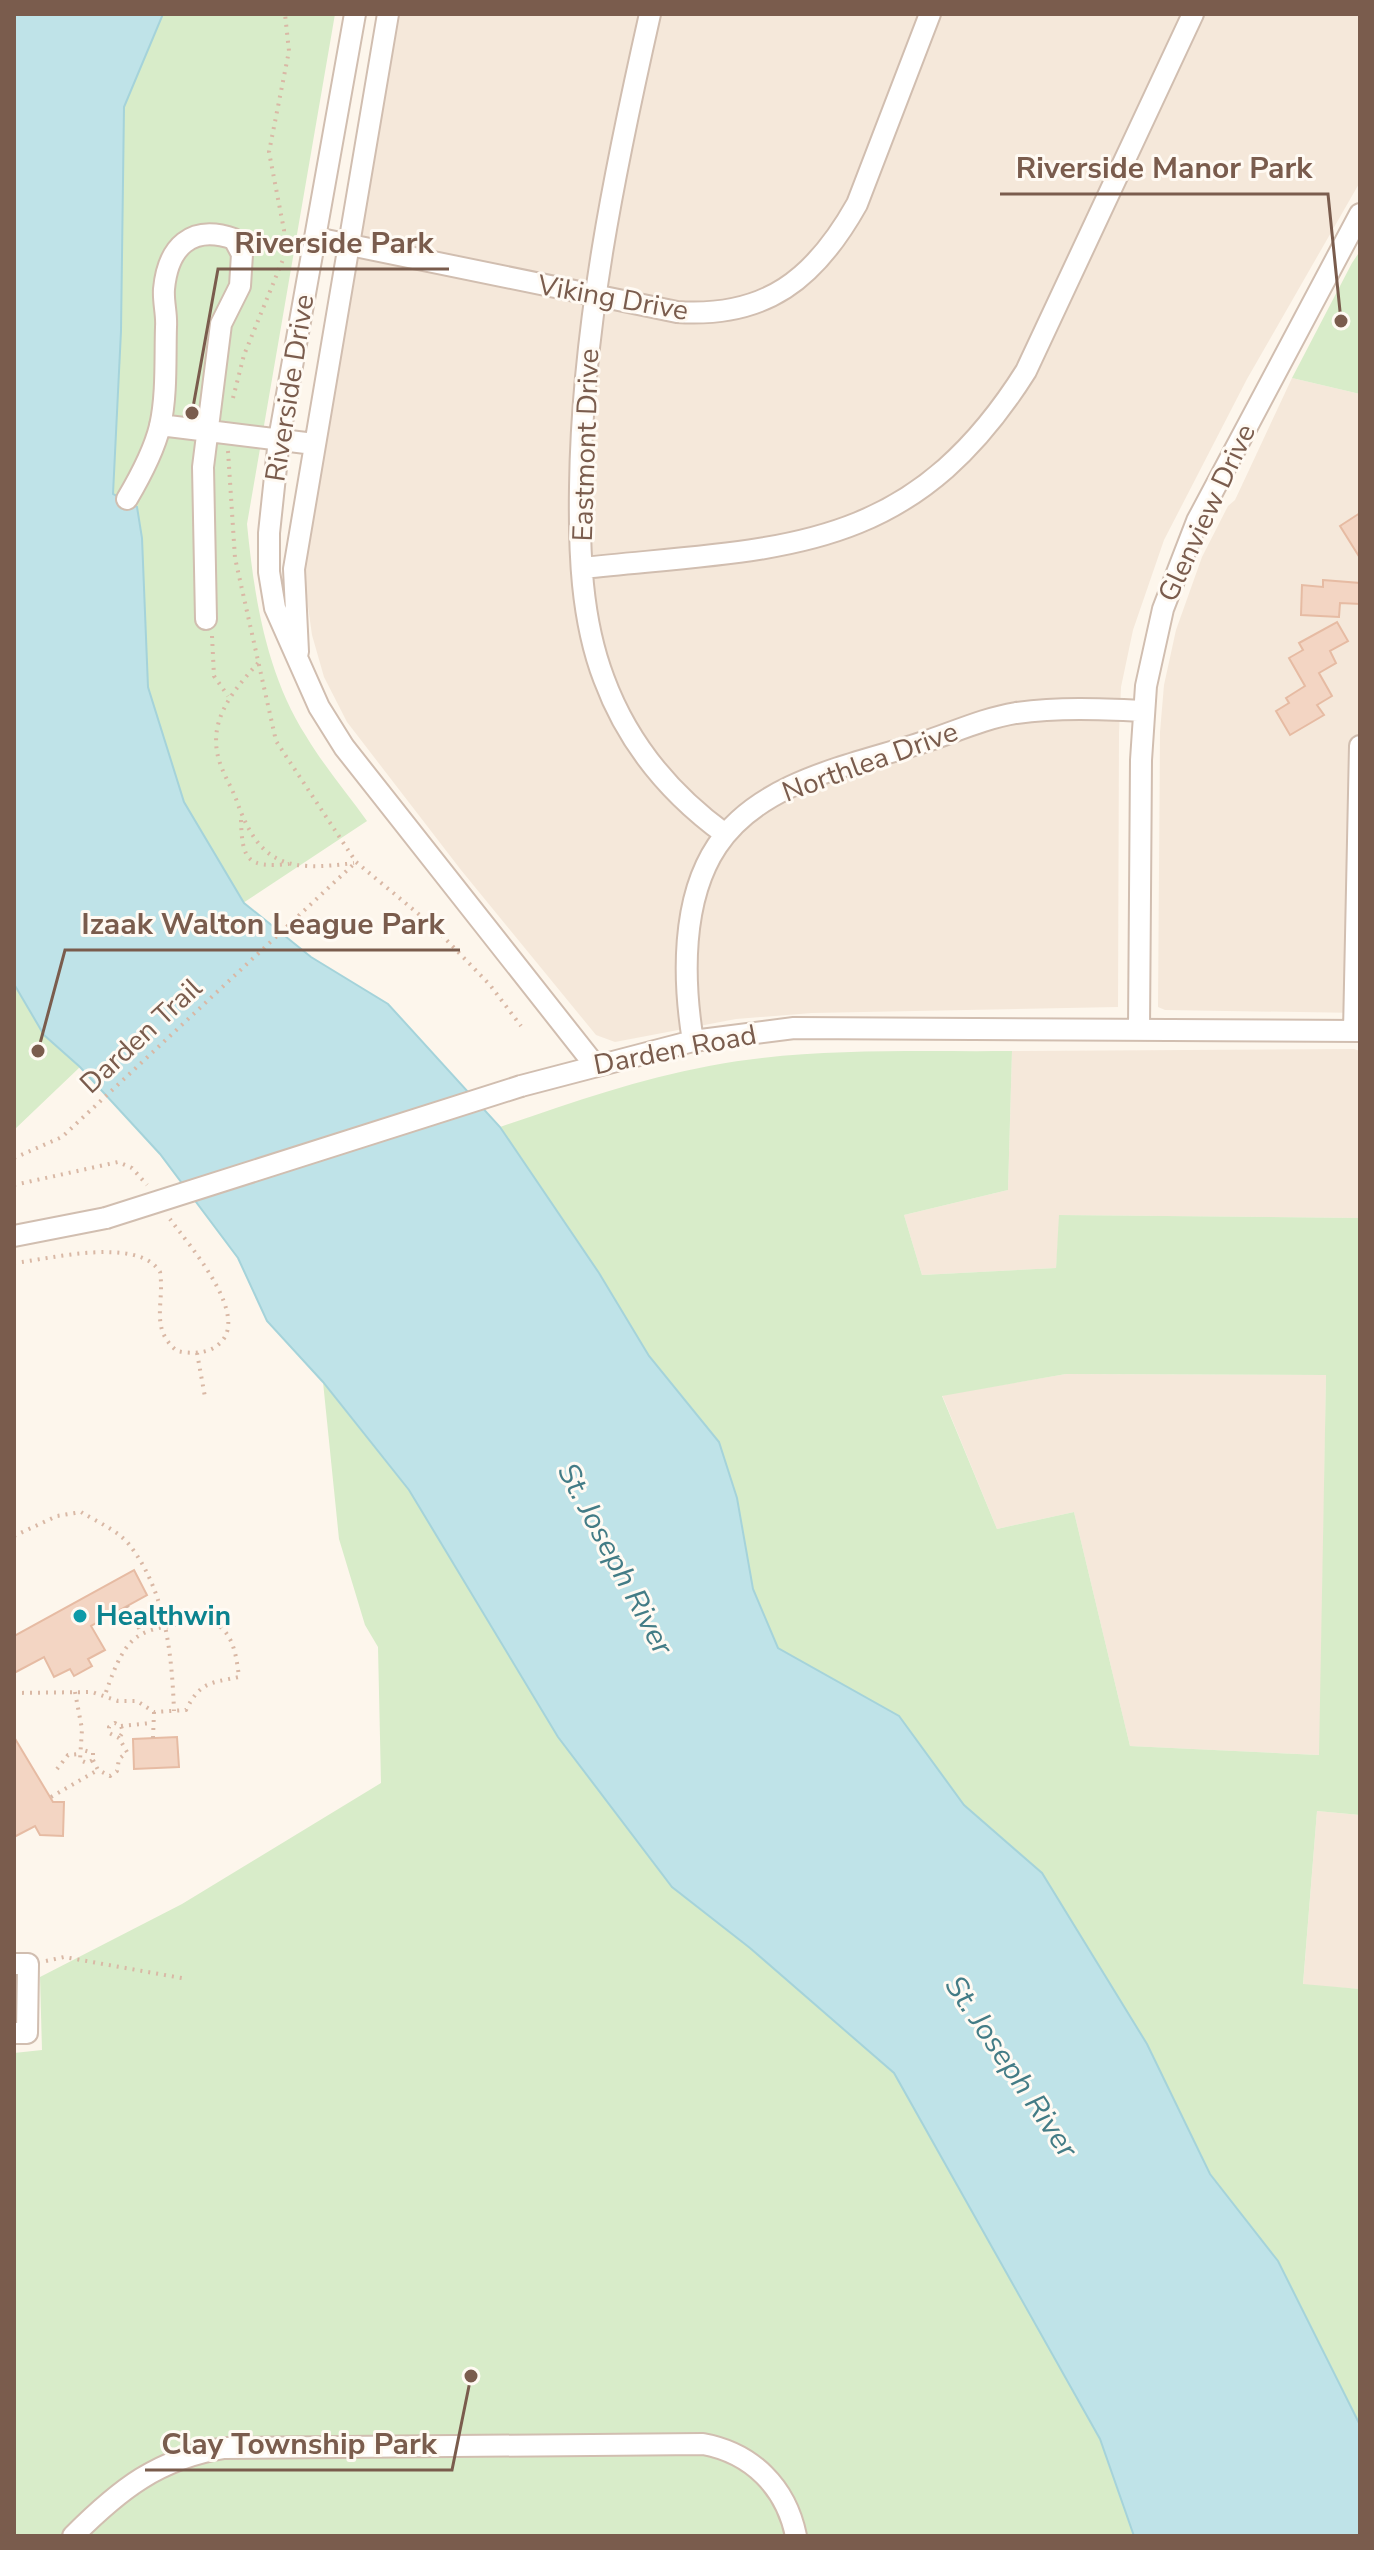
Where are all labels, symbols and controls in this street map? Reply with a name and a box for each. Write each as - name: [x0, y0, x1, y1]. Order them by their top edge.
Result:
- callout: Riverside Manor Park: [1000, 140, 1328, 194]
- text: Riverside Manor Park: [1016, 148, 1313, 189]
- callout: Riverside Park: [218, 215, 449, 269]
- text: Riverside Park: [234, 223, 435, 264]
- street label: Viking Drive: [534, 266, 691, 330]
- street label: Riverside Drive: [256, 292, 324, 484]
- street label: Eastmont Drive: [564, 348, 608, 542]
- street label: Glenview Drive: [1149, 418, 1265, 608]
- street label: Northlea Drive: [777, 713, 963, 811]
- callout: Izaak Walton League Park: [65, 896, 460, 950]
- text: Izaak Walton League Park: [81, 904, 446, 945]
- street label: Darden Trail: [72, 969, 211, 1102]
- street label: Darden Road: [590, 1016, 760, 1084]
- water label: St. Joseph River: [547, 1456, 683, 1663]
- place label: Healthwin: [96, 1597, 231, 1635]
- marker: Healthwin: [71, 1607, 89, 1625]
- water label: St. Joseph River: [935, 1968, 1088, 2167]
- callout: Clay Township Park: [145, 2416, 452, 2470]
- text: Clay Township Park: [161, 2424, 438, 2465]

